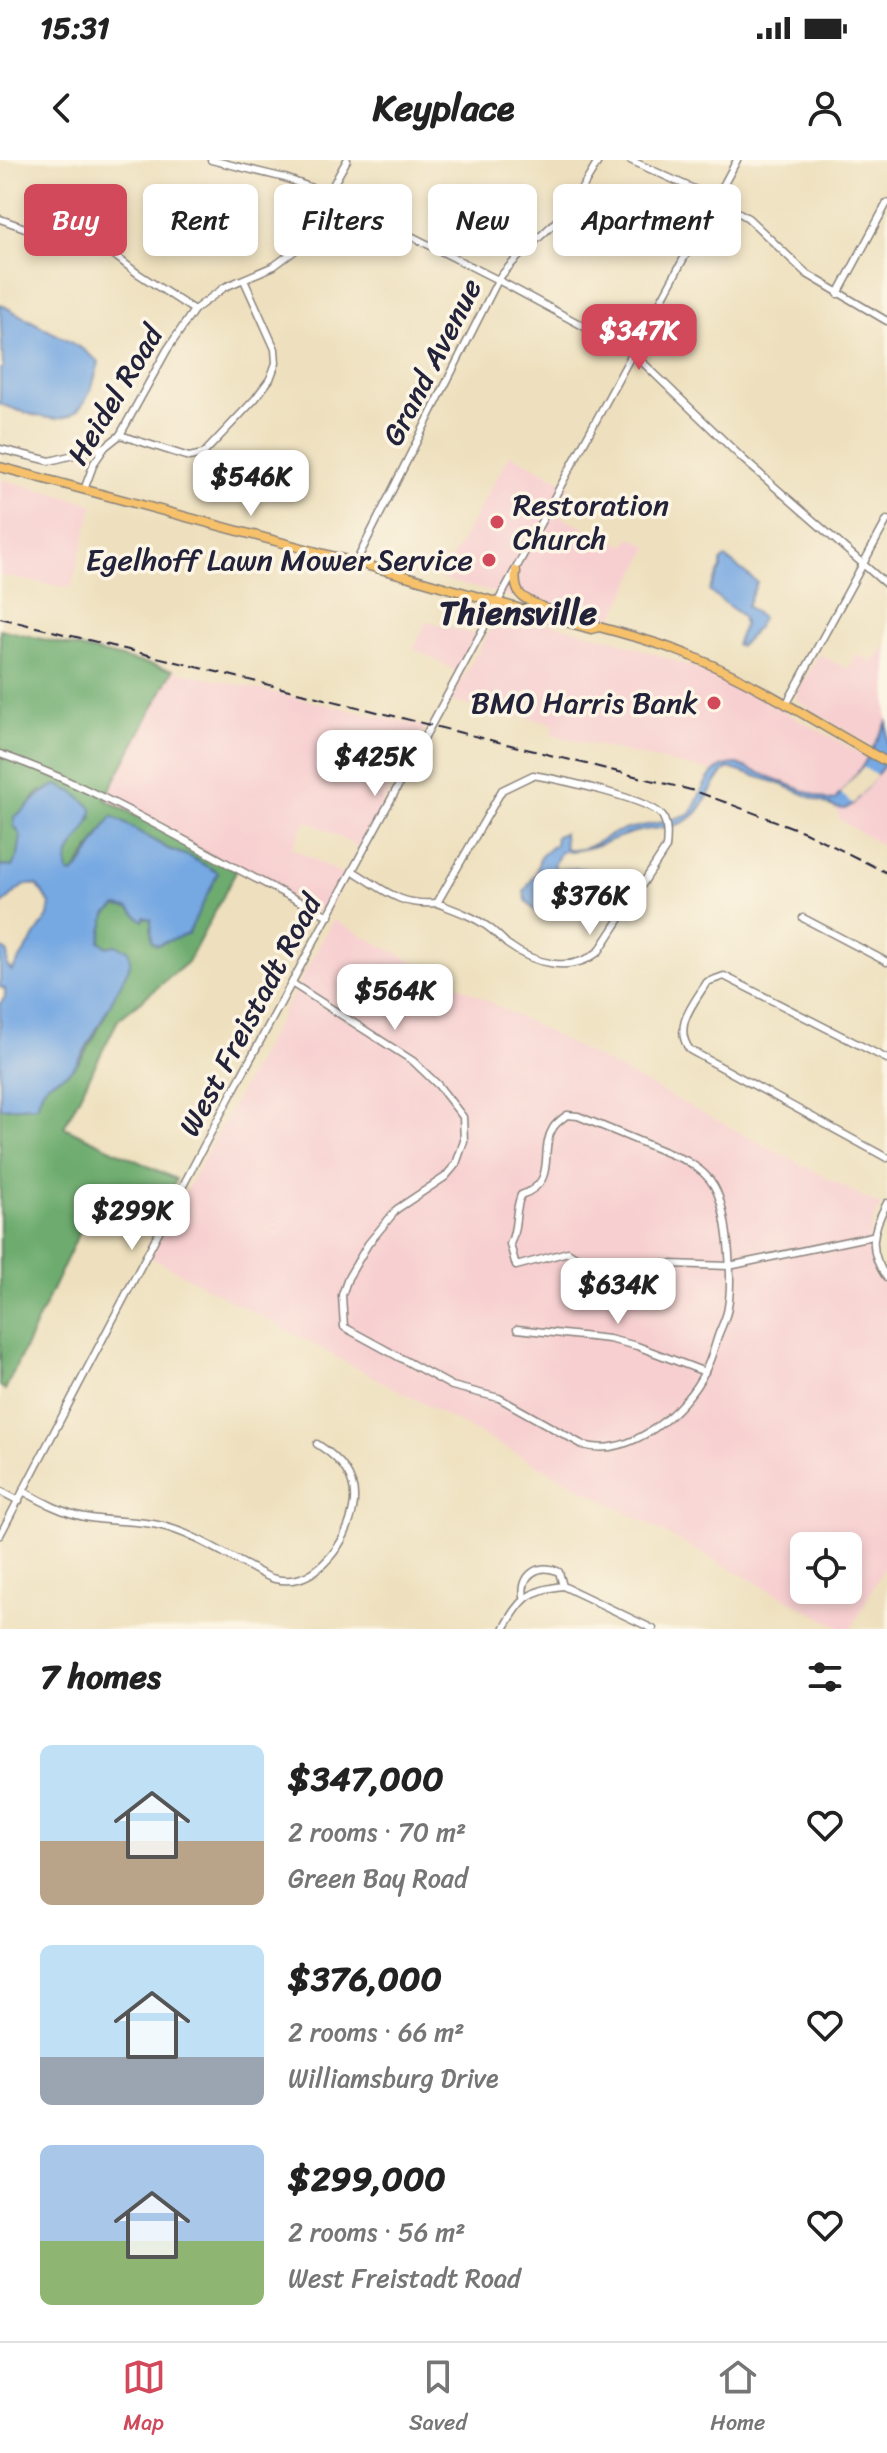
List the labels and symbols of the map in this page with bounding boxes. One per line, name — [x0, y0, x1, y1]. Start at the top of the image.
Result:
street label: Grand Avenue — [367, 268, 497, 456]
pin: $347K — [583, 304, 695, 372]
street label: Heidel Road — [52, 312, 179, 476]
pin: $546K — [195, 450, 307, 518]
place label: Restoration Church — [513, 478, 669, 566]
marker: Restoration Church — [488, 513, 506, 531]
place label: Egelhoff Lawn Mower Service — [86, 533, 473, 587]
marker: Egelhoff Lawn Mower Service — [480, 551, 498, 569]
district label: Thiensville — [439, 583, 597, 643]
place label: BMO Harris Bank — [471, 676, 698, 730]
marker: BMO Harris Bank — [705, 694, 723, 712]
pin: $425K — [319, 730, 431, 798]
pin: $376K — [534, 869, 646, 937]
street label: West Freistadt Road — [163, 882, 338, 1146]
pin: $564K — [339, 964, 451, 1032]
pin: $299K — [76, 1184, 188, 1252]
pin: $634K — [562, 1258, 674, 1326]

